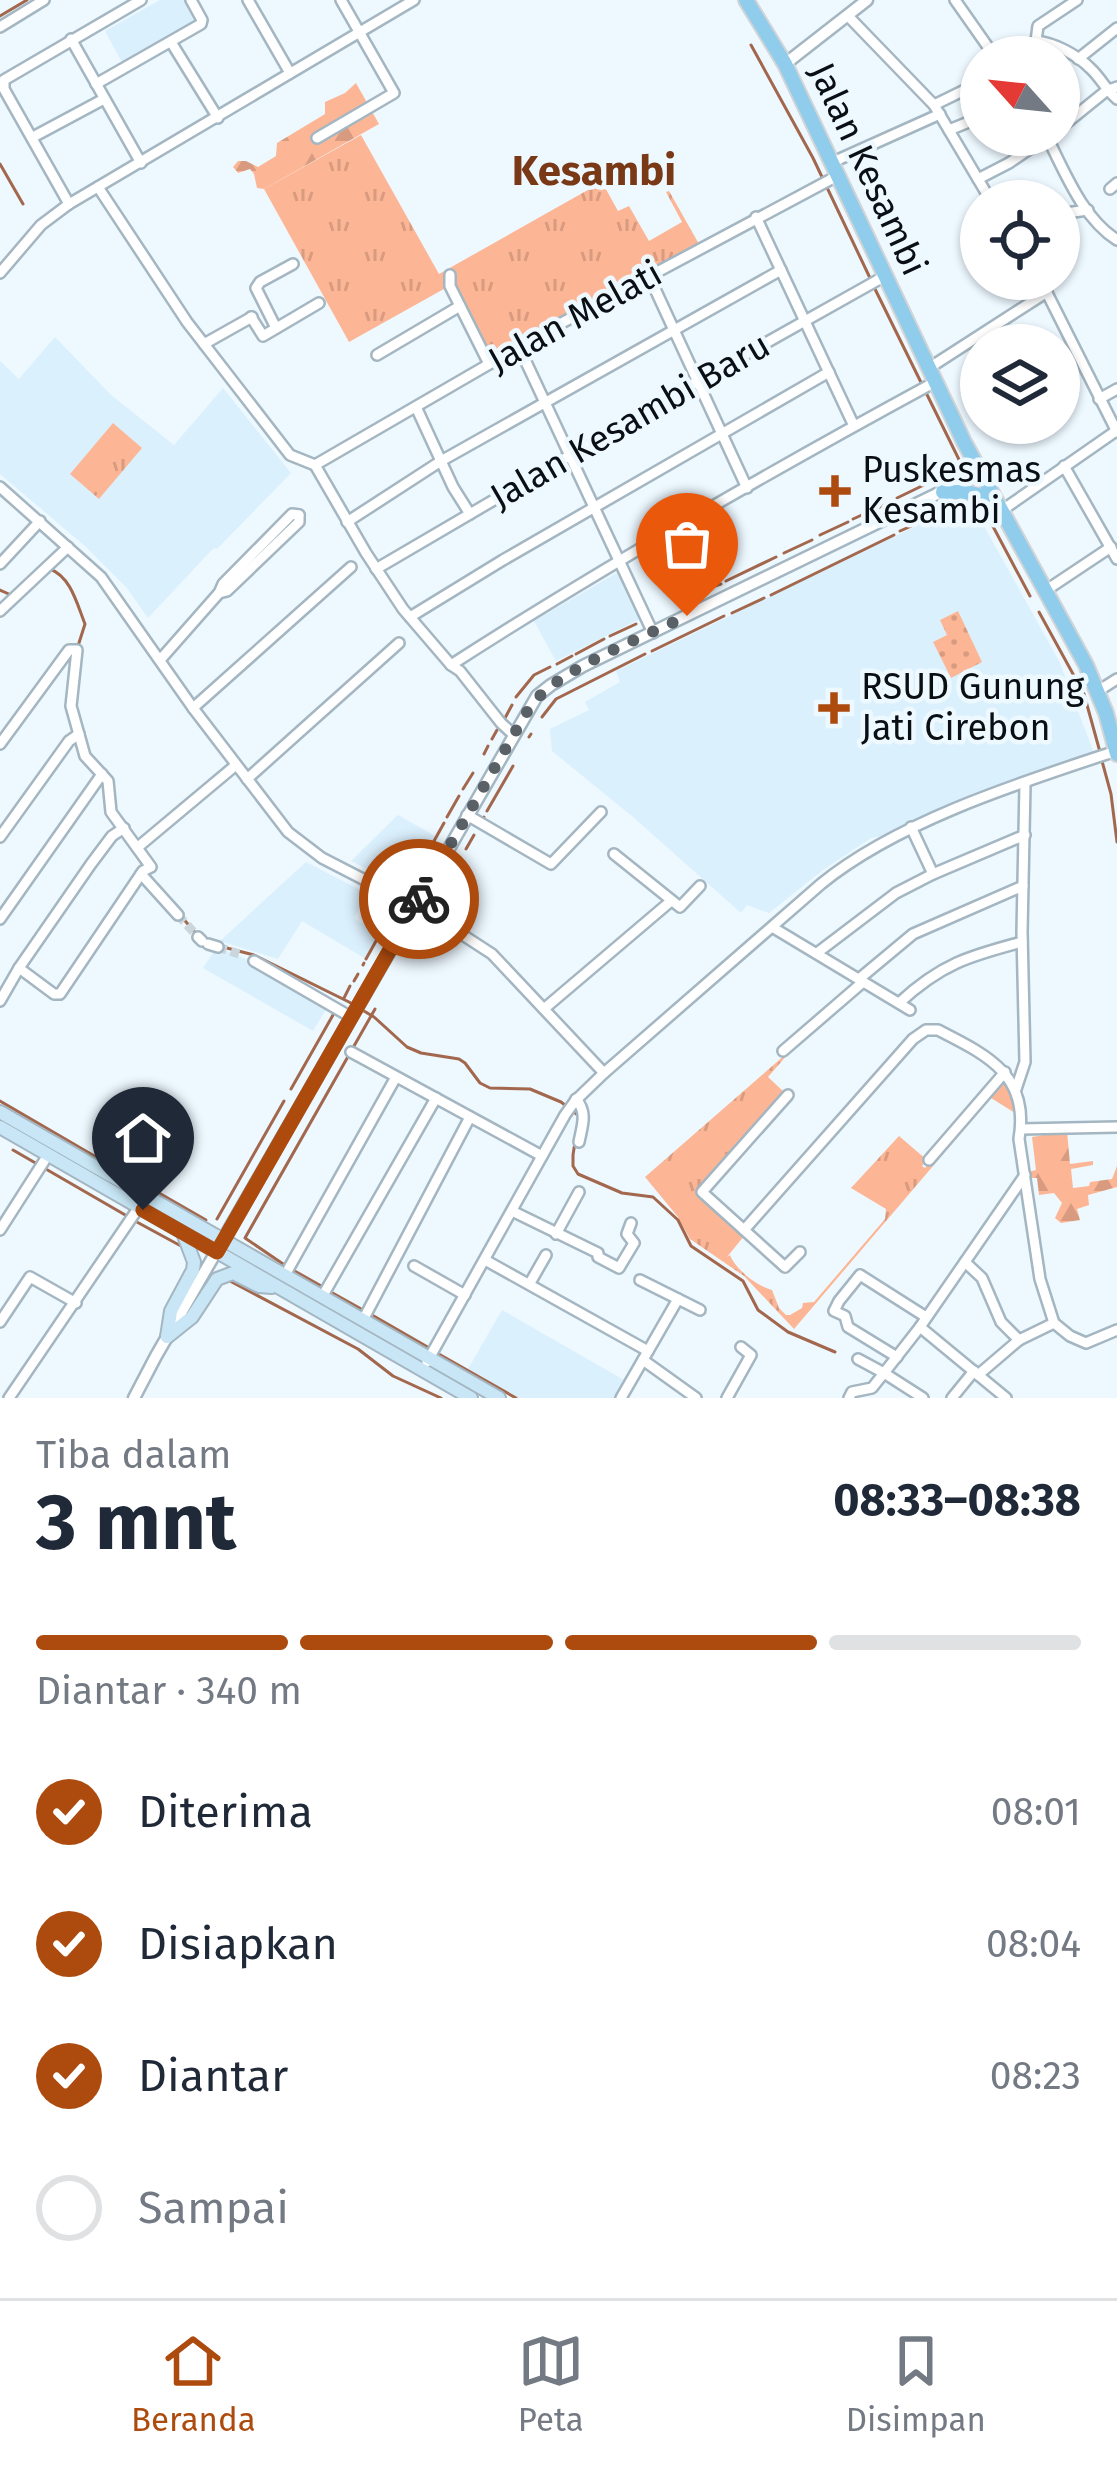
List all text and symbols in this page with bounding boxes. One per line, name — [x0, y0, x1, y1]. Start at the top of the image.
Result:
north arrow — [960, 36, 1080, 156]
map controls — [960, 36, 1080, 444]
street label: Jalan Kesambi — [800, 56, 936, 282]
district label: Kesambi — [512, 146, 676, 196]
button: locate — [960, 180, 1080, 300]
street label: Jalan Melati — [481, 251, 669, 383]
street label: Jalan Kesambi Baru — [482, 323, 778, 519]
button: layers — [960, 324, 1080, 444]
place label: Puskesmas Kesambi — [862, 448, 1041, 533]
marker: Puskesmas Kesambi — [819, 475, 851, 507]
pin — [636, 493, 738, 616]
icon: bag — [654, 511, 720, 577]
place label: RSUD Gunung Jati Cirebon — [861, 665, 1085, 750]
marker: RSUD Gunung Jati Cirebon — [818, 692, 850, 724]
courier — [359, 839, 479, 959]
icon: bike — [386, 866, 452, 932]
pin — [92, 1087, 194, 1210]
icon: home — [110, 1105, 176, 1171]
text: Tiba dalam — [36, 1432, 232, 1478]
text: 08:33–08:38 — [833, 1473, 1081, 1527]
text: 3 mnt — [36, 1476, 236, 1570]
text: Diantar · 340 m — [36, 1668, 302, 1714]
icon: check — [36, 1779, 102, 1845]
text: Diterima — [138, 1785, 313, 1839]
text: 08:01 — [991, 1789, 1081, 1835]
icon: check — [36, 1911, 102, 1977]
text: Disiapkan — [138, 1917, 338, 1971]
text: 08:04 — [986, 1921, 1081, 1967]
icon: check — [36, 2043, 102, 2109]
text: Diantar — [138, 2049, 288, 2103]
text: 08:23 — [990, 2053, 1081, 2099]
text: Sampai — [138, 2181, 289, 2235]
tab: Beranda — [131, 2328, 256, 2440]
tab: Peta — [518, 2328, 584, 2440]
tab: Disimpan — [846, 2328, 986, 2440]

